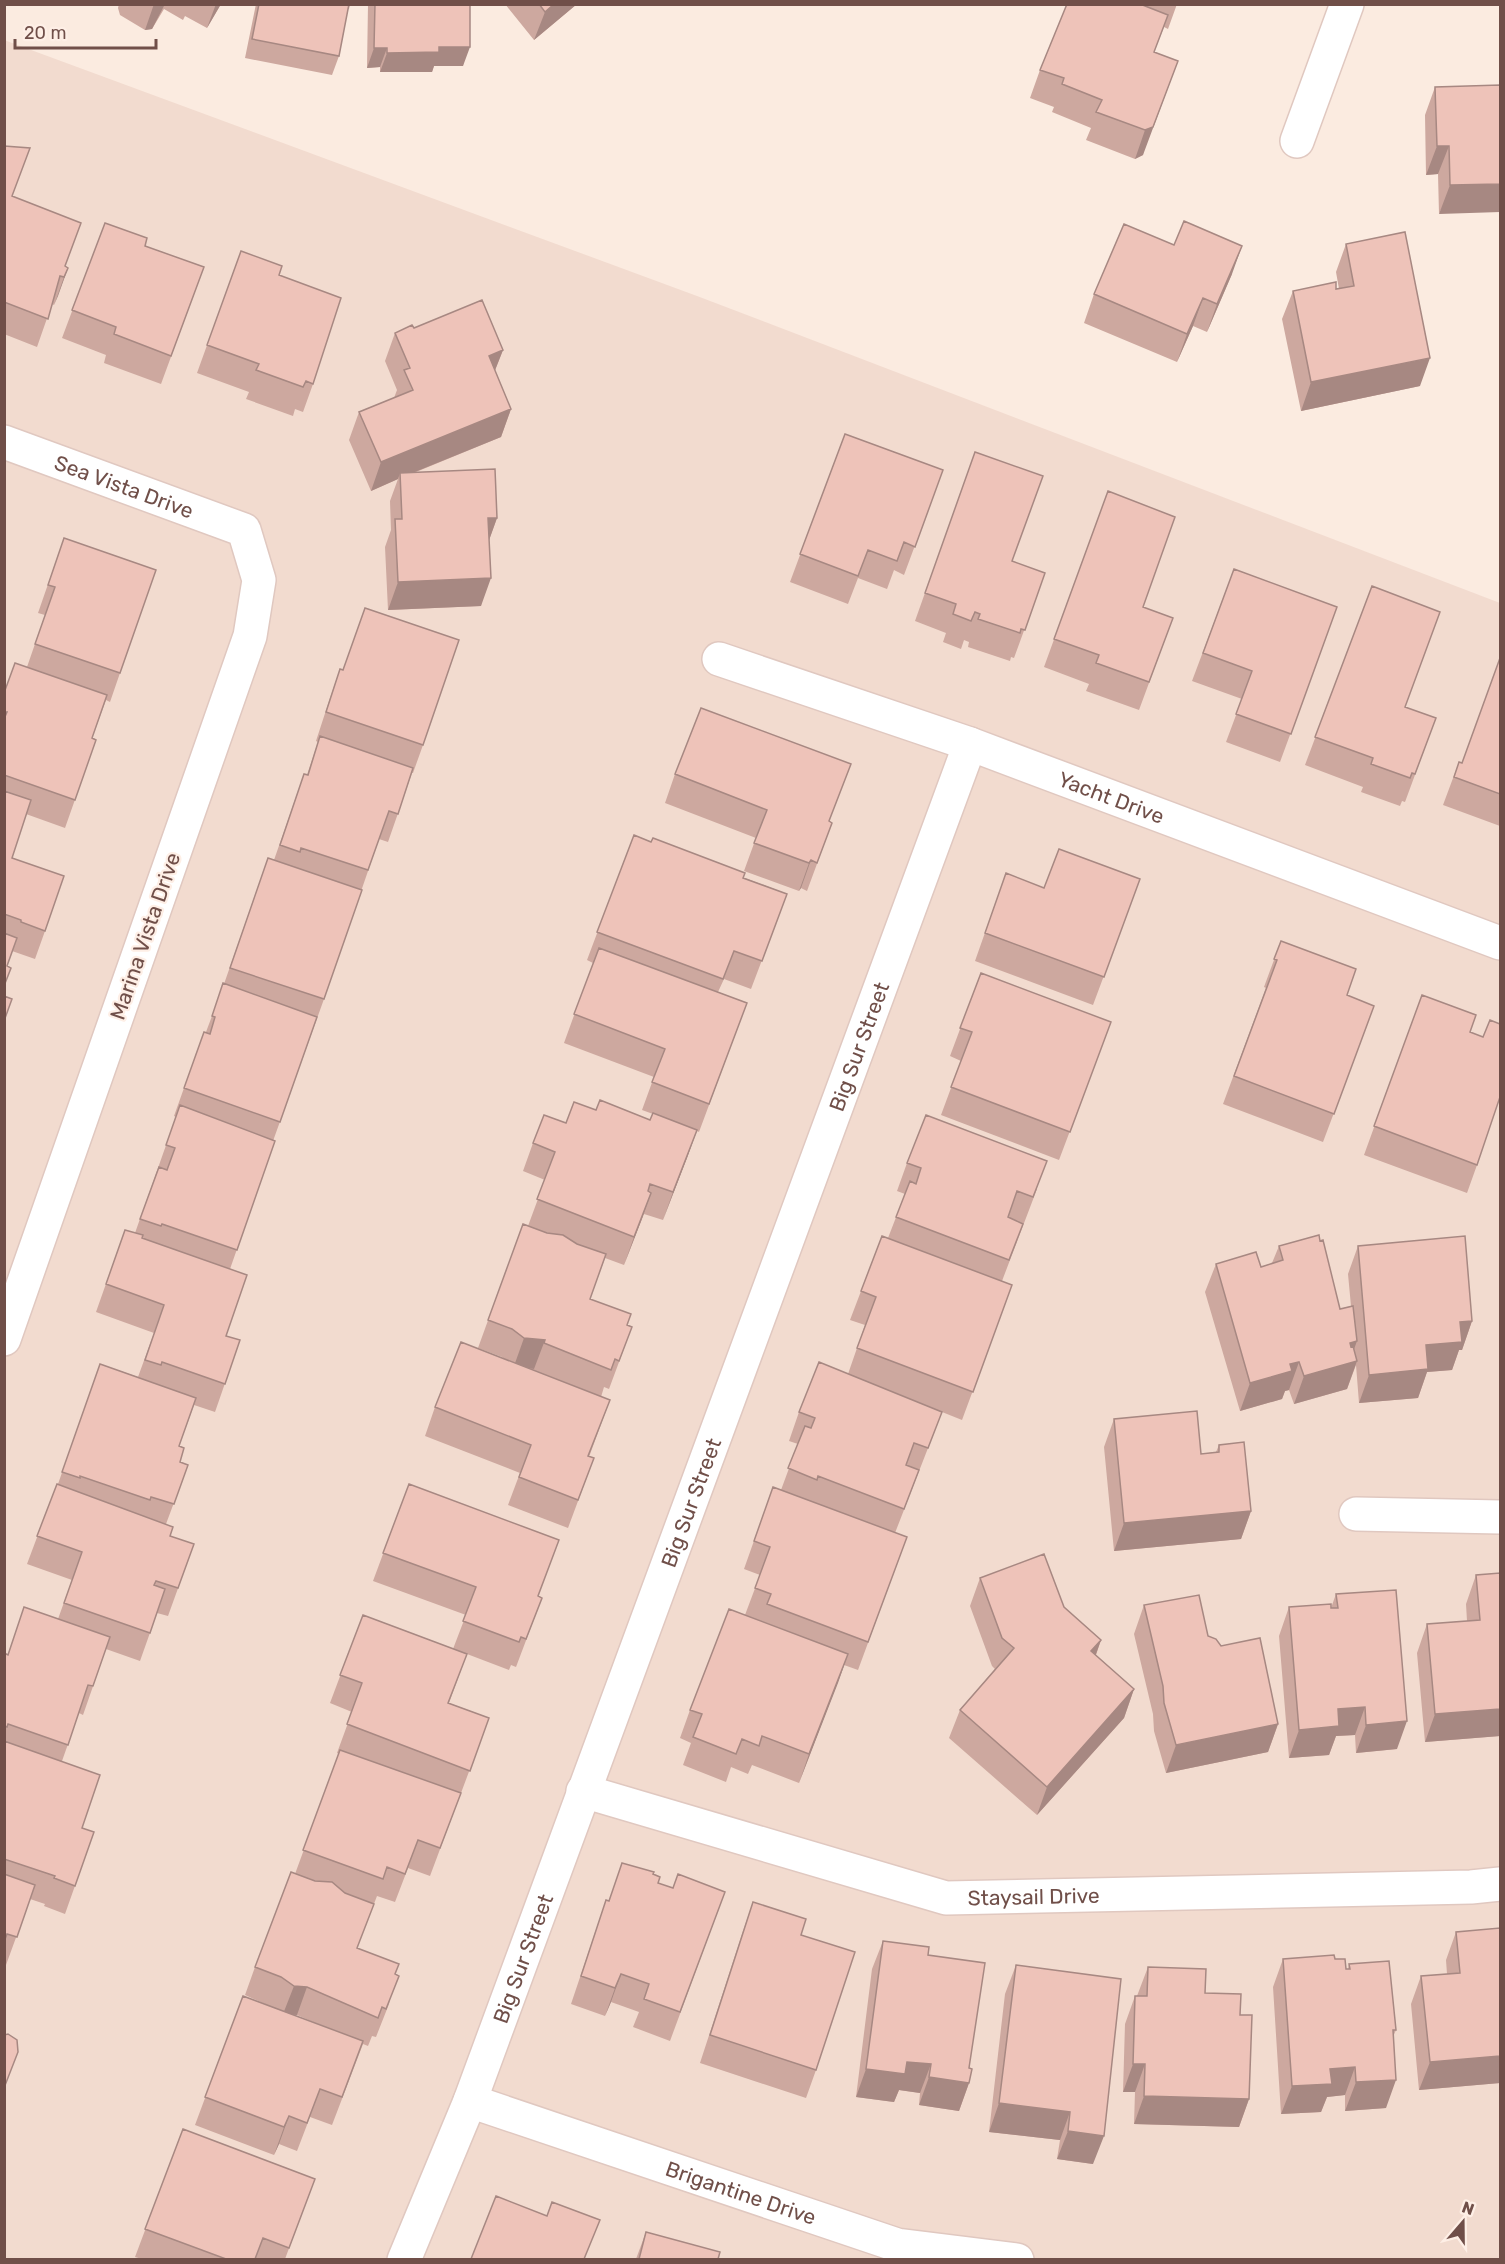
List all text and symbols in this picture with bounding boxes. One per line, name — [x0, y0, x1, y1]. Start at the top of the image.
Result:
scale bar — [15, 12, 156, 50]
text: 20 m — [24, 22, 66, 44]
street label: Sea Vista Drive — [51, 449, 197, 523]
street label: Yacht Drive — [1055, 766, 1168, 828]
street label: Marina Vista Drive — [105, 849, 185, 1023]
street label: Big Sur Street — [823, 978, 894, 1115]
street label: Big Sur Street — [655, 1434, 726, 1571]
street label: Staysail Drive — [967, 1882, 1100, 1910]
street label: Big Sur Street — [487, 1890, 558, 2027]
street label: Brigantine Drive — [662, 2155, 820, 2229]
north arrow — [1433, 2192, 1493, 2252]
text: N — [1459, 2197, 1477, 2219]

